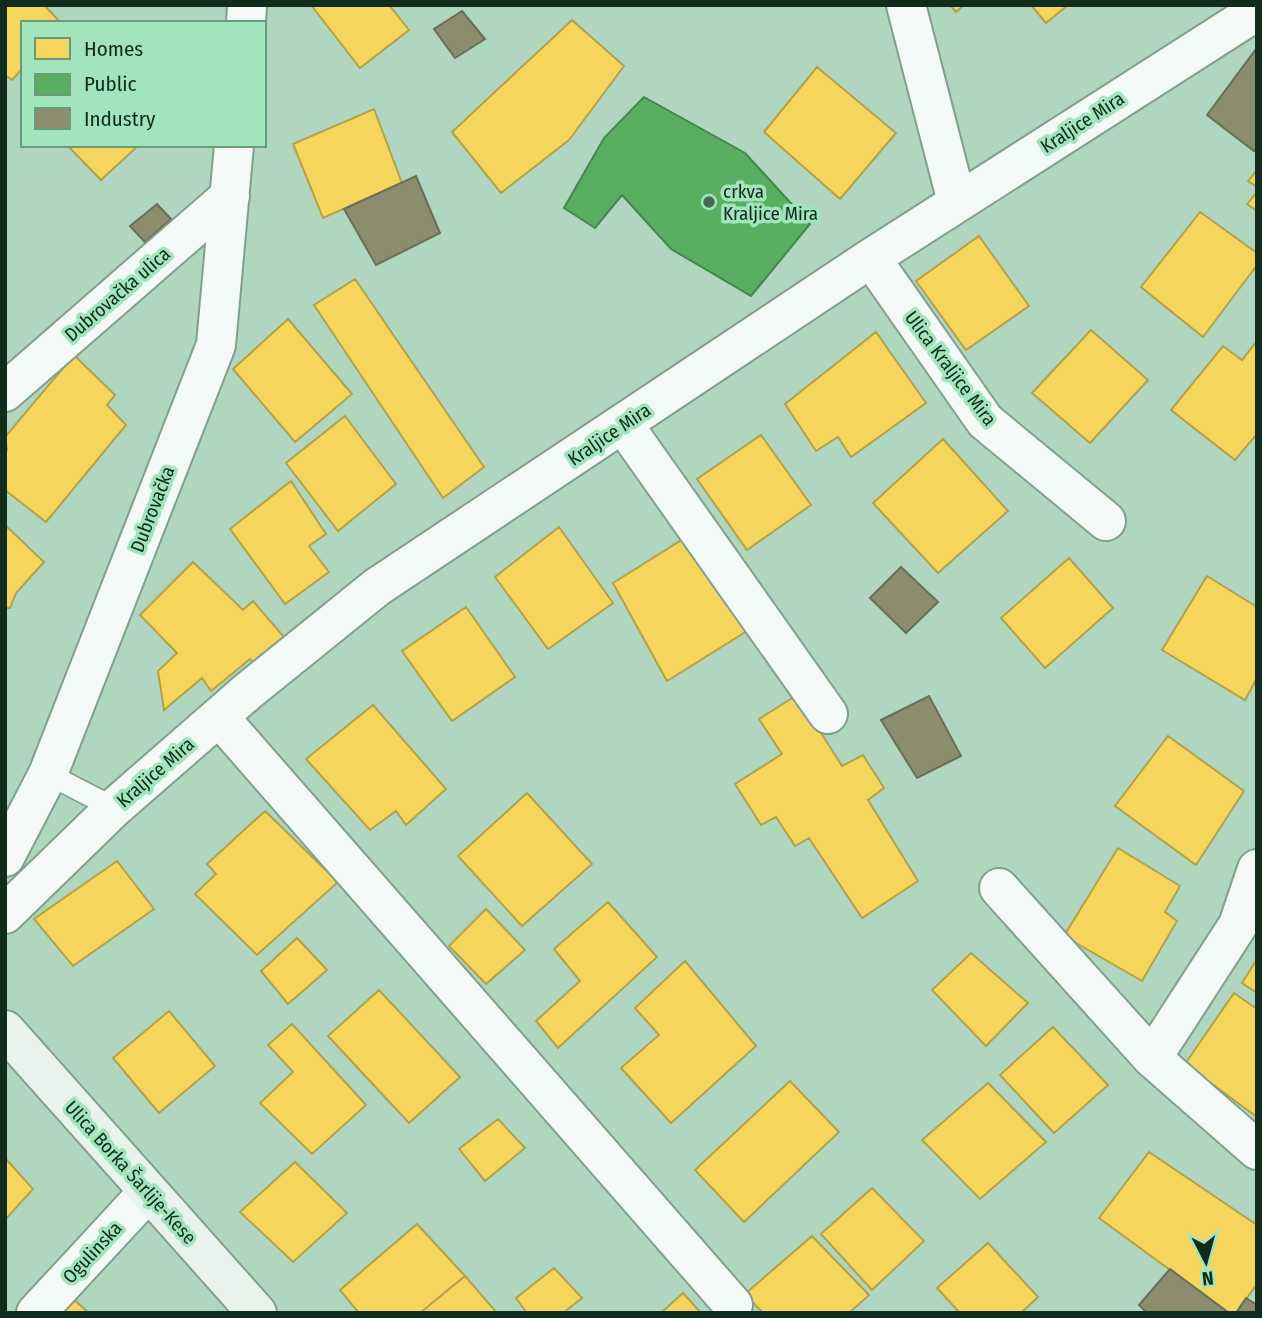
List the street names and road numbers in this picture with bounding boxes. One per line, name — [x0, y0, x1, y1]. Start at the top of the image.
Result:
street label: Kraljice Mira — [1036, 87, 1128, 158]
street label: Dubrovačka ulica — [60, 242, 175, 346]
street label: Ulica Kraljice Mira — [900, 306, 1001, 430]
street label: Kraljice Mira — [563, 398, 655, 471]
street label: Dubrovačka — [125, 463, 179, 556]
street label: Kraljice Mira — [112, 733, 199, 812]
street label: Ulica Borka Šarlije-Kese — [60, 1096, 201, 1249]
street label: Ogulinska — [58, 1217, 127, 1288]

